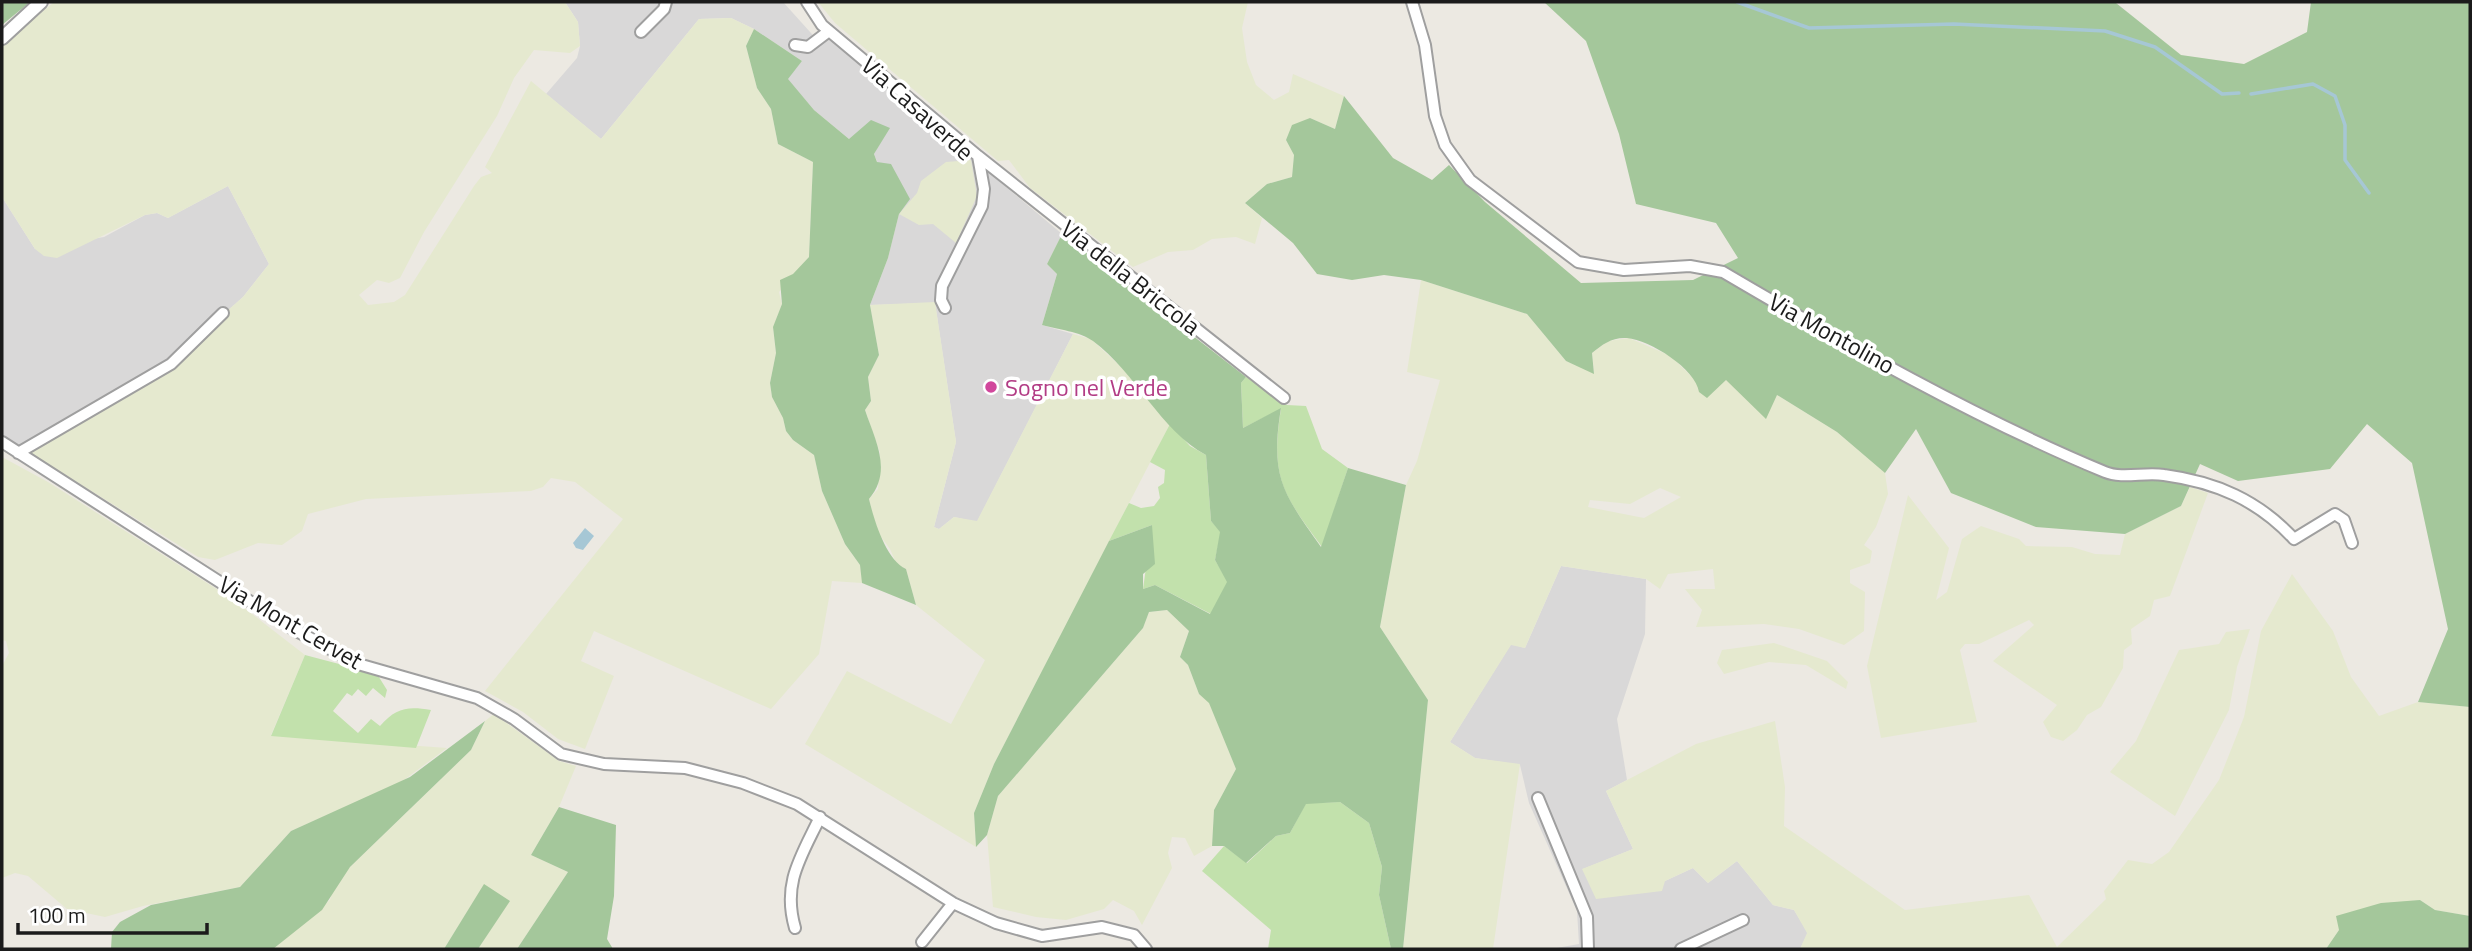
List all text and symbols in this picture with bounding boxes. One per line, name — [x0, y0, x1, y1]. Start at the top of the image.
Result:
street label: Via Casaverde — [854, 47, 982, 169]
street label: Via della Briccola — [1053, 211, 1209, 343]
street label: Via Montolino — [1762, 283, 1902, 383]
place label: Sogno nel Verde — [1005, 369, 1168, 405]
marker: Sogno nel Verde — [983, 379, 999, 395]
street label: Via Mont Cervet — [212, 566, 370, 678]
scale bar — [18, 892, 206, 936]
text: 100 m — [28, 899, 85, 931]

